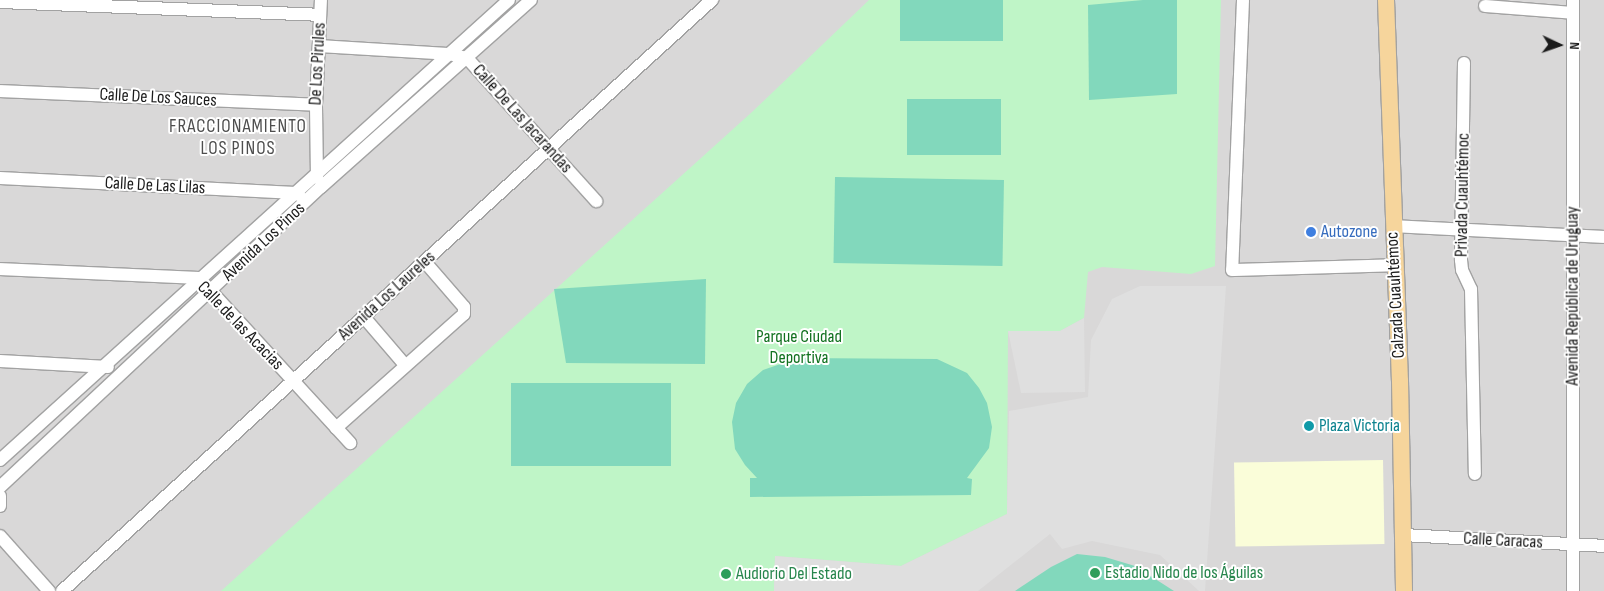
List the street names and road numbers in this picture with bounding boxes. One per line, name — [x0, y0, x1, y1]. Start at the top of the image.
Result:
street label: De Los Pirules — [305, 22, 331, 106]
street label: Calle De Las Jacarandas — [467, 60, 577, 178]
street label: Calle De Los Sauces — [99, 84, 217, 112]
street label: Privada Cuauhtémoc — [1451, 133, 1475, 257]
street label: Calle De Las Lilas — [104, 173, 206, 199]
street label: Avenida Los Pinos — [218, 198, 310, 286]
street label: Avenida República de Uruguay — [1562, 206, 1584, 386]
street label: Calzada Cuauhtémoc — [1382, 231, 1410, 359]
street label: Avenida Los Laureles — [334, 247, 440, 345]
street label: Calle de las Acacias — [192, 277, 288, 375]
street label: Calle Caracas — [1463, 528, 1543, 554]

